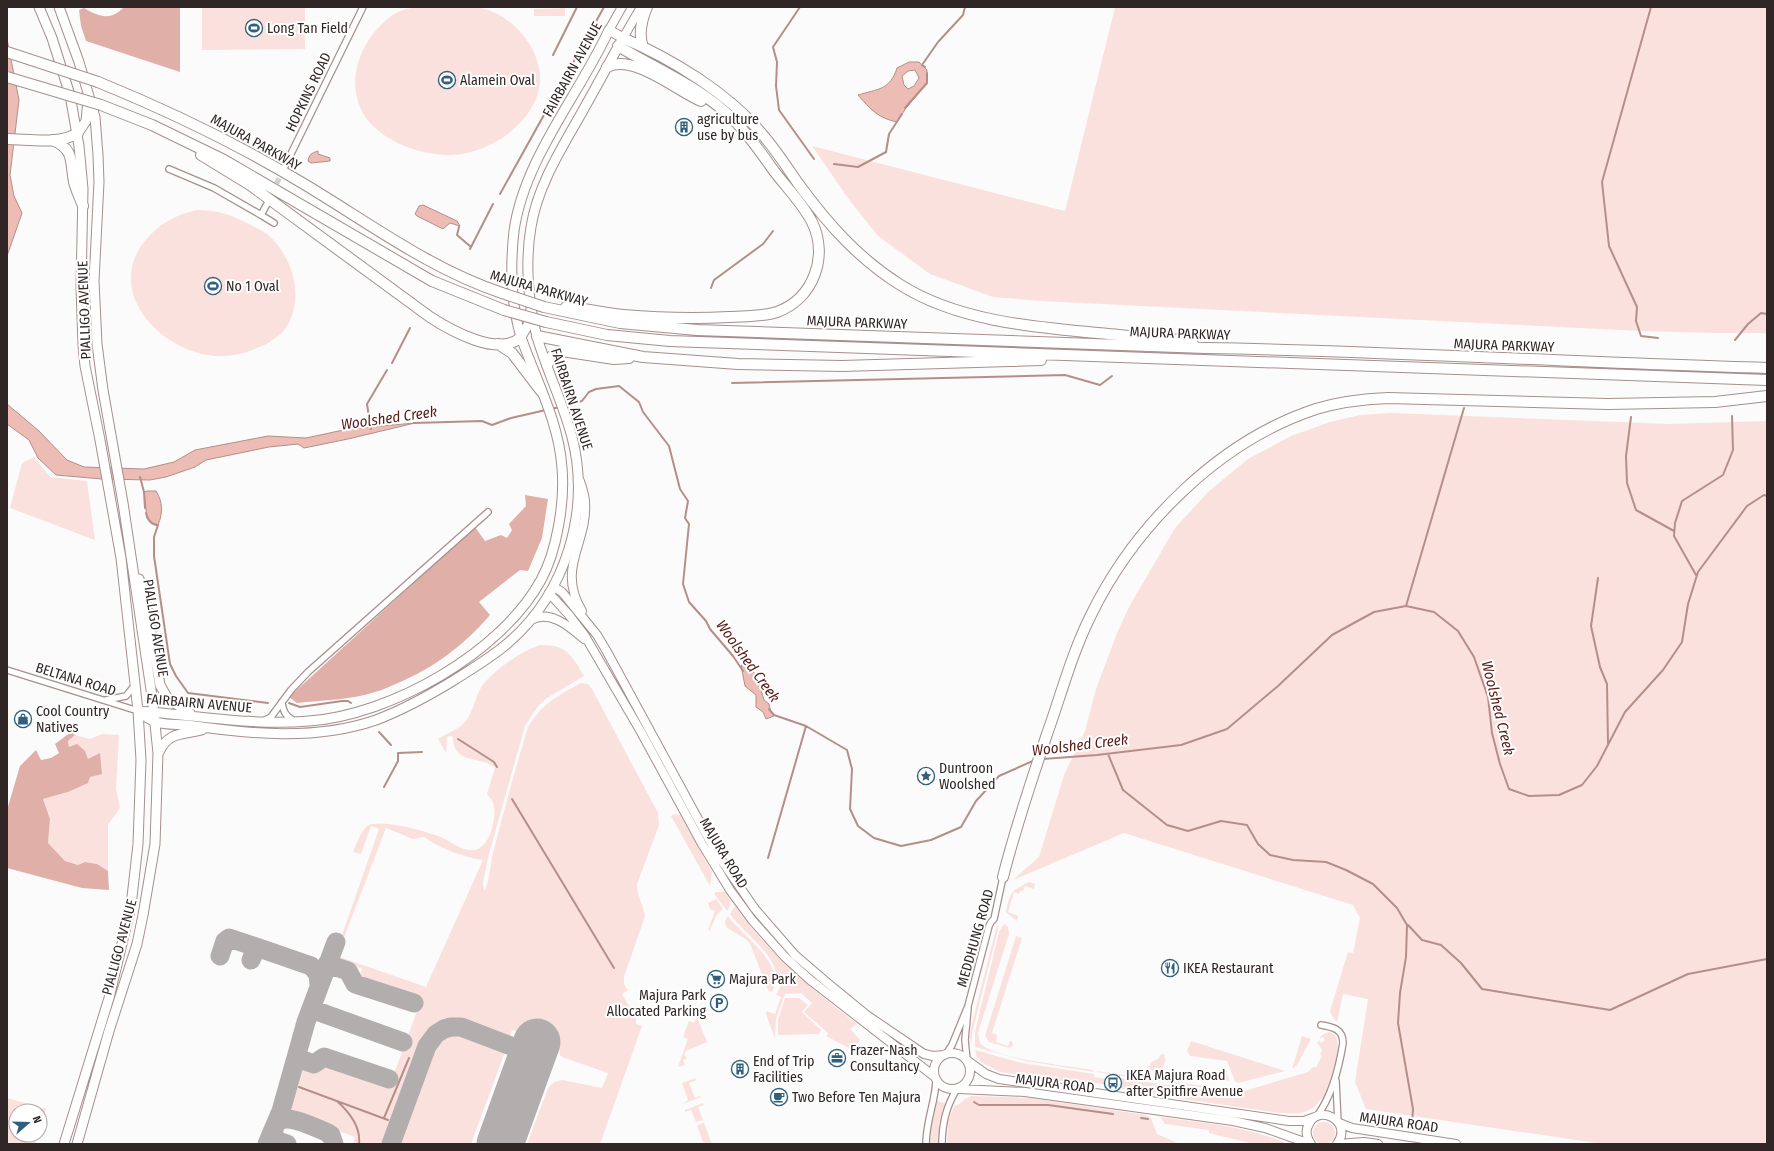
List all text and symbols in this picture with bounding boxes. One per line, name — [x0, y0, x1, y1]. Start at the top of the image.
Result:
sports icon: Long Tan Field — [244, 18, 264, 38]
street label: FAIRBAIRN AVENUE — [539, 18, 606, 120]
place label: Long Tan Field — [267, 20, 348, 37]
street label: HOPKINS ROAD — [282, 50, 335, 135]
sports icon: Alamein Oval — [437, 70, 457, 90]
place label: Alamein Oval — [460, 72, 535, 89]
street label: MAJURA PARKWAY — [208, 111, 304, 174]
place label: agriculture use by bus — [697, 111, 759, 144]
building icon: agriculture use by bus — [674, 117, 694, 137]
street label: PIALLIGO AVENUE — [74, 260, 95, 360]
street label: MAJURA PARKWAY — [488, 266, 590, 311]
sports icon: No 1 Oval — [203, 276, 223, 296]
place label: No 1 Oval — [226, 278, 279, 295]
street label: MAJURA PARKWAY — [806, 312, 908, 333]
street label: MAJURA PARKWAY — [1129, 323, 1231, 344]
street label: MAJURA PARKWAY — [1453, 335, 1555, 356]
street label: FAIRBAIRN AVENUE — [547, 346, 596, 453]
water label: Woolshed Creek — [340, 402, 439, 434]
street label: PIALLIGO AVENUE — [139, 578, 172, 679]
water label: Woolshed Creek — [712, 616, 784, 706]
street label: BELTANA ROAD — [34, 659, 118, 700]
water label: Woolshed Creek — [1478, 659, 1519, 758]
street label: FAIRBAIRN AVENUE — [145, 690, 253, 717]
place label: Cool Country Natives — [36, 703, 110, 736]
shop icon: Cool Country Natives — [13, 709, 33, 729]
water label: Woolshed Creek — [1031, 730, 1130, 760]
place label: Duntroon Woolshed — [939, 760, 996, 793]
place icon: Duntroon Woolshed — [916, 766, 936, 786]
street label: MAJURA ROAD — [696, 815, 751, 892]
street label: MEDDHUNG ROAD — [953, 887, 998, 989]
street label: PIALLIGO AVENUE — [99, 897, 141, 997]
restaurant icon: IKEA Restaurant — [1160, 958, 1180, 978]
place label: IKEA Restaurant — [1183, 960, 1274, 977]
supermarket icon: Majura Park — [706, 969, 726, 989]
place label: Majura Park — [729, 971, 796, 988]
place label: Majura Park Allocated Parking — [607, 987, 706, 1020]
parking icon: Majura Park Allocated Parking — [709, 993, 729, 1013]
place label: Frazer-Nash Consultancy — [850, 1042, 920, 1075]
office icon: Frazer-Nash Consultancy — [827, 1048, 847, 1068]
place label: End of Trip Facilities — [753, 1053, 814, 1086]
building icon: End of Trip Facilities — [730, 1059, 750, 1079]
place label: IKEA Majura Road after Spitfire Avenue — [1126, 1067, 1243, 1100]
street label: MAJURA ROAD — [1015, 1070, 1095, 1097]
bus stop icon: IKEA Majura Road after Spitfire Avenue — [1103, 1073, 1123, 1093]
cafe icon: Two Before Ten Majura — [769, 1087, 789, 1107]
place label: Two Before Ten Majura — [792, 1089, 921, 1106]
north arrow — [8, 1103, 48, 1143]
street label: MAJURA ROAD — [1358, 1109, 1439, 1136]
text: N — [30, 1114, 44, 1125]

